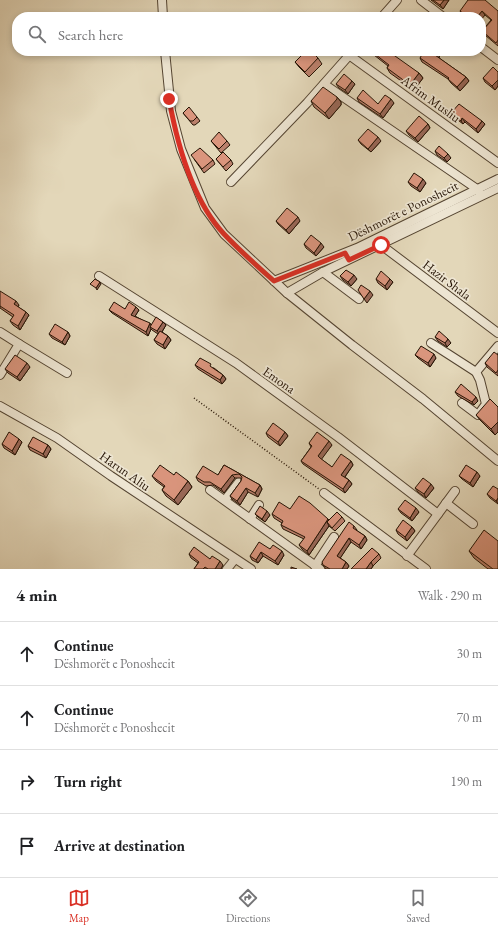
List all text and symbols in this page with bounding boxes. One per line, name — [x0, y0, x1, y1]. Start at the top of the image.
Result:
search box — [12, 12, 486, 56]
icon: search — [26, 23, 48, 45]
text: Search here — [58, 25, 123, 44]
street label: Afrim Musliu — [397, 71, 464, 126]
route end — [160, 90, 178, 108]
street label: Dëshmorët e Ponoshecit — [345, 177, 461, 245]
route start — [372, 236, 390, 254]
street label: Hazir Shala — [419, 256, 475, 304]
street label: Emona — [259, 363, 299, 398]
street label: Harun Aliu — [96, 447, 154, 495]
text: 4 min — [16, 584, 57, 606]
text: Walk · 290 m — [418, 587, 482, 604]
text: Continue — [54, 636, 114, 655]
icon: ahead — [16, 643, 38, 665]
text: 30 m — [457, 645, 482, 662]
text: Dëshmorët e Ponoshecit — [54, 655, 175, 672]
text: Continue — [54, 700, 114, 719]
icon: ahead — [16, 707, 38, 729]
text: 70 m — [457, 709, 482, 726]
text: Dëshmorët e Ponoshecit — [54, 719, 175, 736]
icon: right — [16, 771, 38, 793]
text: Turn right — [54, 772, 122, 791]
text: 190 m — [451, 773, 482, 790]
icon: arrive — [16, 835, 38, 857]
text: Arrive at destination — [54, 836, 185, 855]
tab: Map — [68, 887, 90, 925]
tab: Directions — [226, 887, 270, 925]
tab: Saved — [406, 887, 430, 925]

